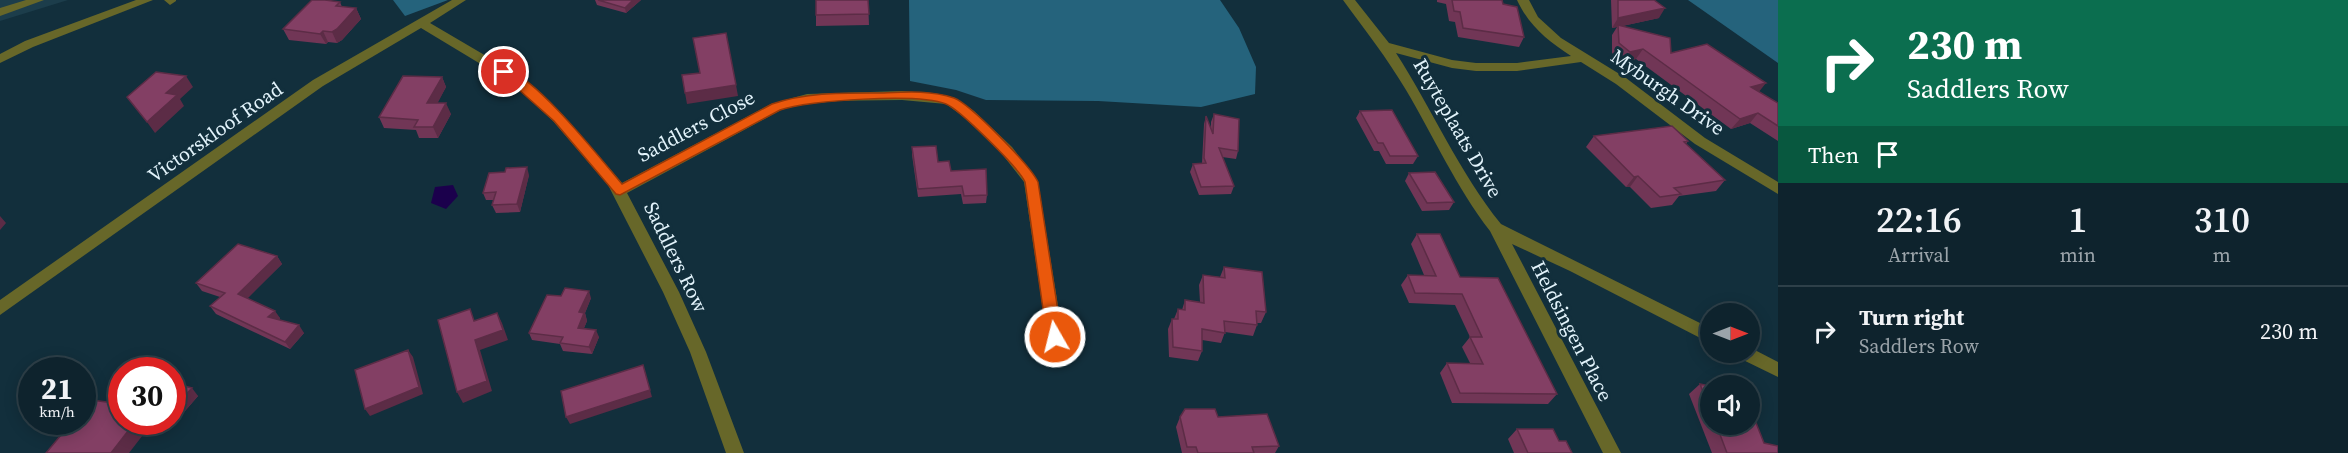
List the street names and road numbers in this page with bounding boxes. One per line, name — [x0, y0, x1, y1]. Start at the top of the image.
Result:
street label: Myburgh Drive — [1605, 42, 1731, 142]
street label: Ruyteplaats Drive — [1407, 53, 1509, 203]
street label: Victorskloof Road — [142, 75, 289, 189]
street label: Saddlers Close — [632, 83, 760, 169]
street label: Saddlers Row — [637, 197, 715, 318]
street label: Heldsingen Place — [1525, 256, 1619, 406]

